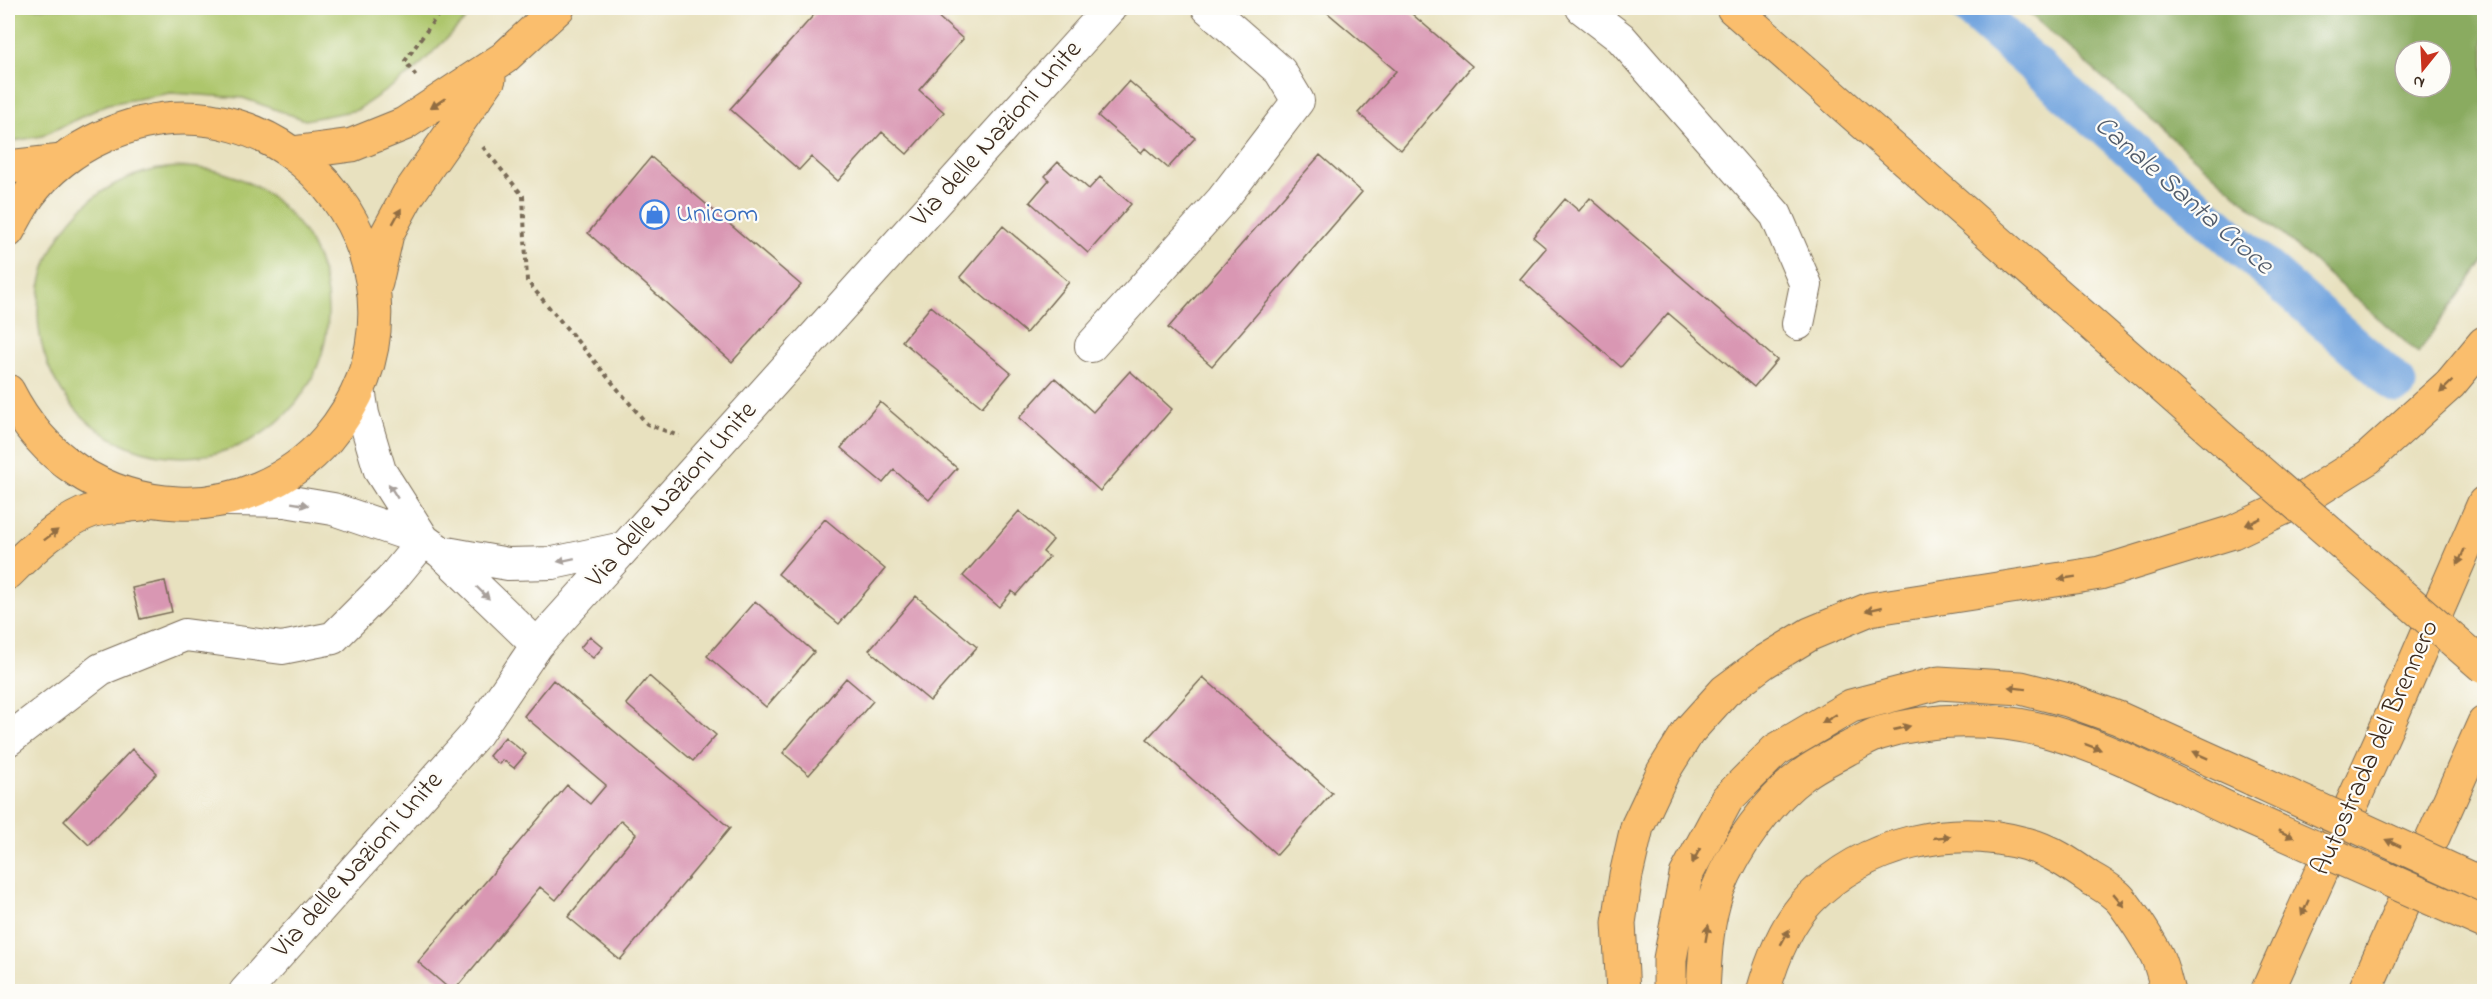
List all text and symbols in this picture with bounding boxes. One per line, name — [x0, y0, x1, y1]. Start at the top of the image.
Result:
street label: Via delle Nazioni Unite — [902, 31, 1092, 237]
north arrow — [2393, 39, 2453, 99]
text: N — [2410, 68, 2428, 94]
one-way arrow — [431, 97, 447, 109]
water label: Canale Santa Croce — [2084, 106, 2283, 286]
place label: Unicom — [676, 195, 758, 234]
shop icon: Unicom — [639, 198, 671, 230]
one-way arrow — [391, 208, 402, 224]
one-way arrow — [2439, 380, 2453, 394]
street label: Via delle Nazioni Unite — [577, 392, 767, 598]
one-way arrow — [388, 483, 399, 499]
one-way arrow — [291, 499, 310, 508]
one-way arrow — [2245, 518, 2262, 527]
one-way arrow — [44, 529, 59, 541]
one-way arrow — [2456, 548, 2465, 566]
one-way arrow — [556, 556, 575, 565]
one-way arrow — [2057, 574, 2076, 583]
one-way arrow — [475, 586, 490, 599]
one-way arrow — [1865, 605, 1884, 614]
street label: Autostrada del Brennero — [2302, 614, 2450, 882]
one-way arrow — [2007, 684, 2026, 693]
one-way arrow — [1821, 713, 1837, 724]
one-way arrow — [1893, 723, 1912, 732]
one-way arrow — [2084, 743, 2102, 752]
one-way arrow — [2191, 750, 2208, 759]
street label: Via delle Nazioni Unite — [263, 762, 453, 968]
one-way arrow — [2278, 830, 2295, 839]
one-way arrow — [1932, 832, 1951, 842]
one-way arrow — [2384, 838, 2402, 848]
one-way arrow — [1691, 848, 1701, 865]
one-way arrow — [2112, 893, 2126, 908]
one-way arrow — [2300, 899, 2309, 916]
one-way arrow — [1703, 924, 1712, 943]
one-way arrow — [1780, 929, 1790, 946]

